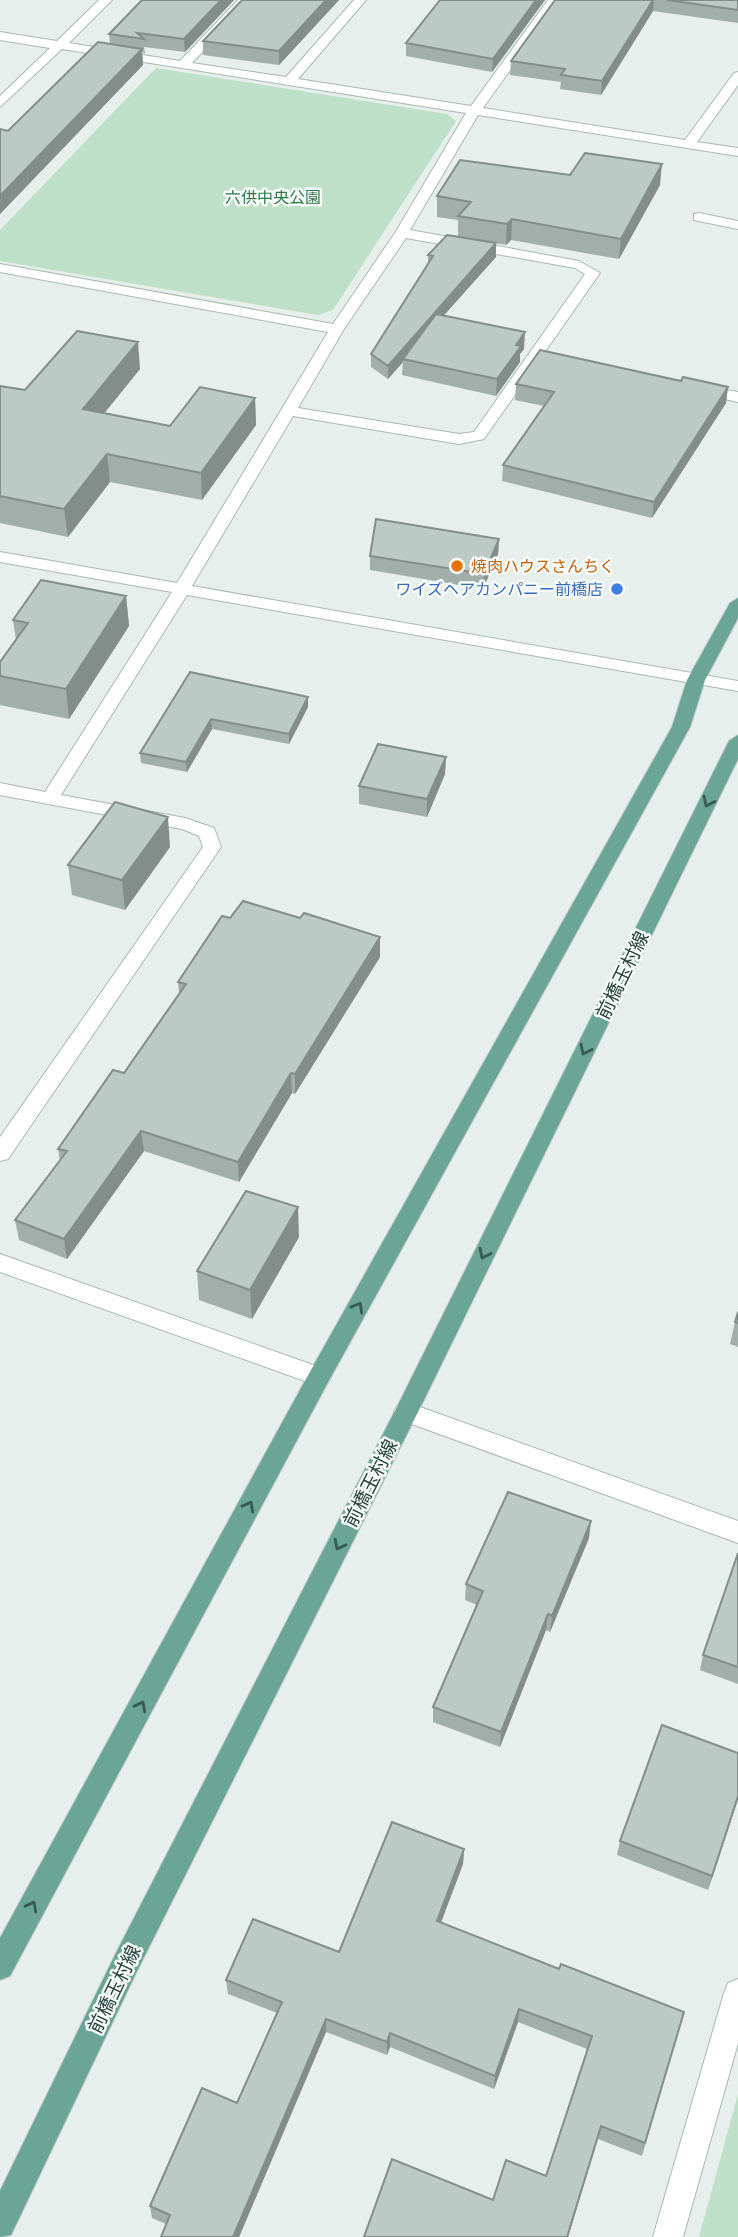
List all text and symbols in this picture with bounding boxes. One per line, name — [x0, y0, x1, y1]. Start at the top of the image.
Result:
park label: 六供中央公園 — [225, 187, 321, 207]
place label: 焼肉ハウスさんちく — [471, 556, 615, 576]
marker: 焼肉ハウスさんちく — [449, 558, 465, 574]
place label: ワイズヘアカンパニー前橋店 — [395, 579, 603, 599]
marker: ワイズヘアカンパニー前橋店 — [609, 581, 625, 597]
one-way arrow — [702, 795, 716, 807]
street label: 前橋玉村線 — [590, 927, 654, 1023]
one-way arrow — [580, 1043, 594, 1055]
one-way arrow — [479, 1247, 493, 1259]
one-way arrow — [350, 1301, 363, 1314]
street label: 前橋玉村線 — [338, 1435, 402, 1531]
one-way arrow — [241, 1501, 254, 1513]
one-way arrow — [333, 1538, 347, 1550]
one-way arrow — [133, 1701, 146, 1714]
one-way arrow — [24, 1901, 38, 1914]
street label: 前橋玉村線 — [82, 1941, 146, 2037]

